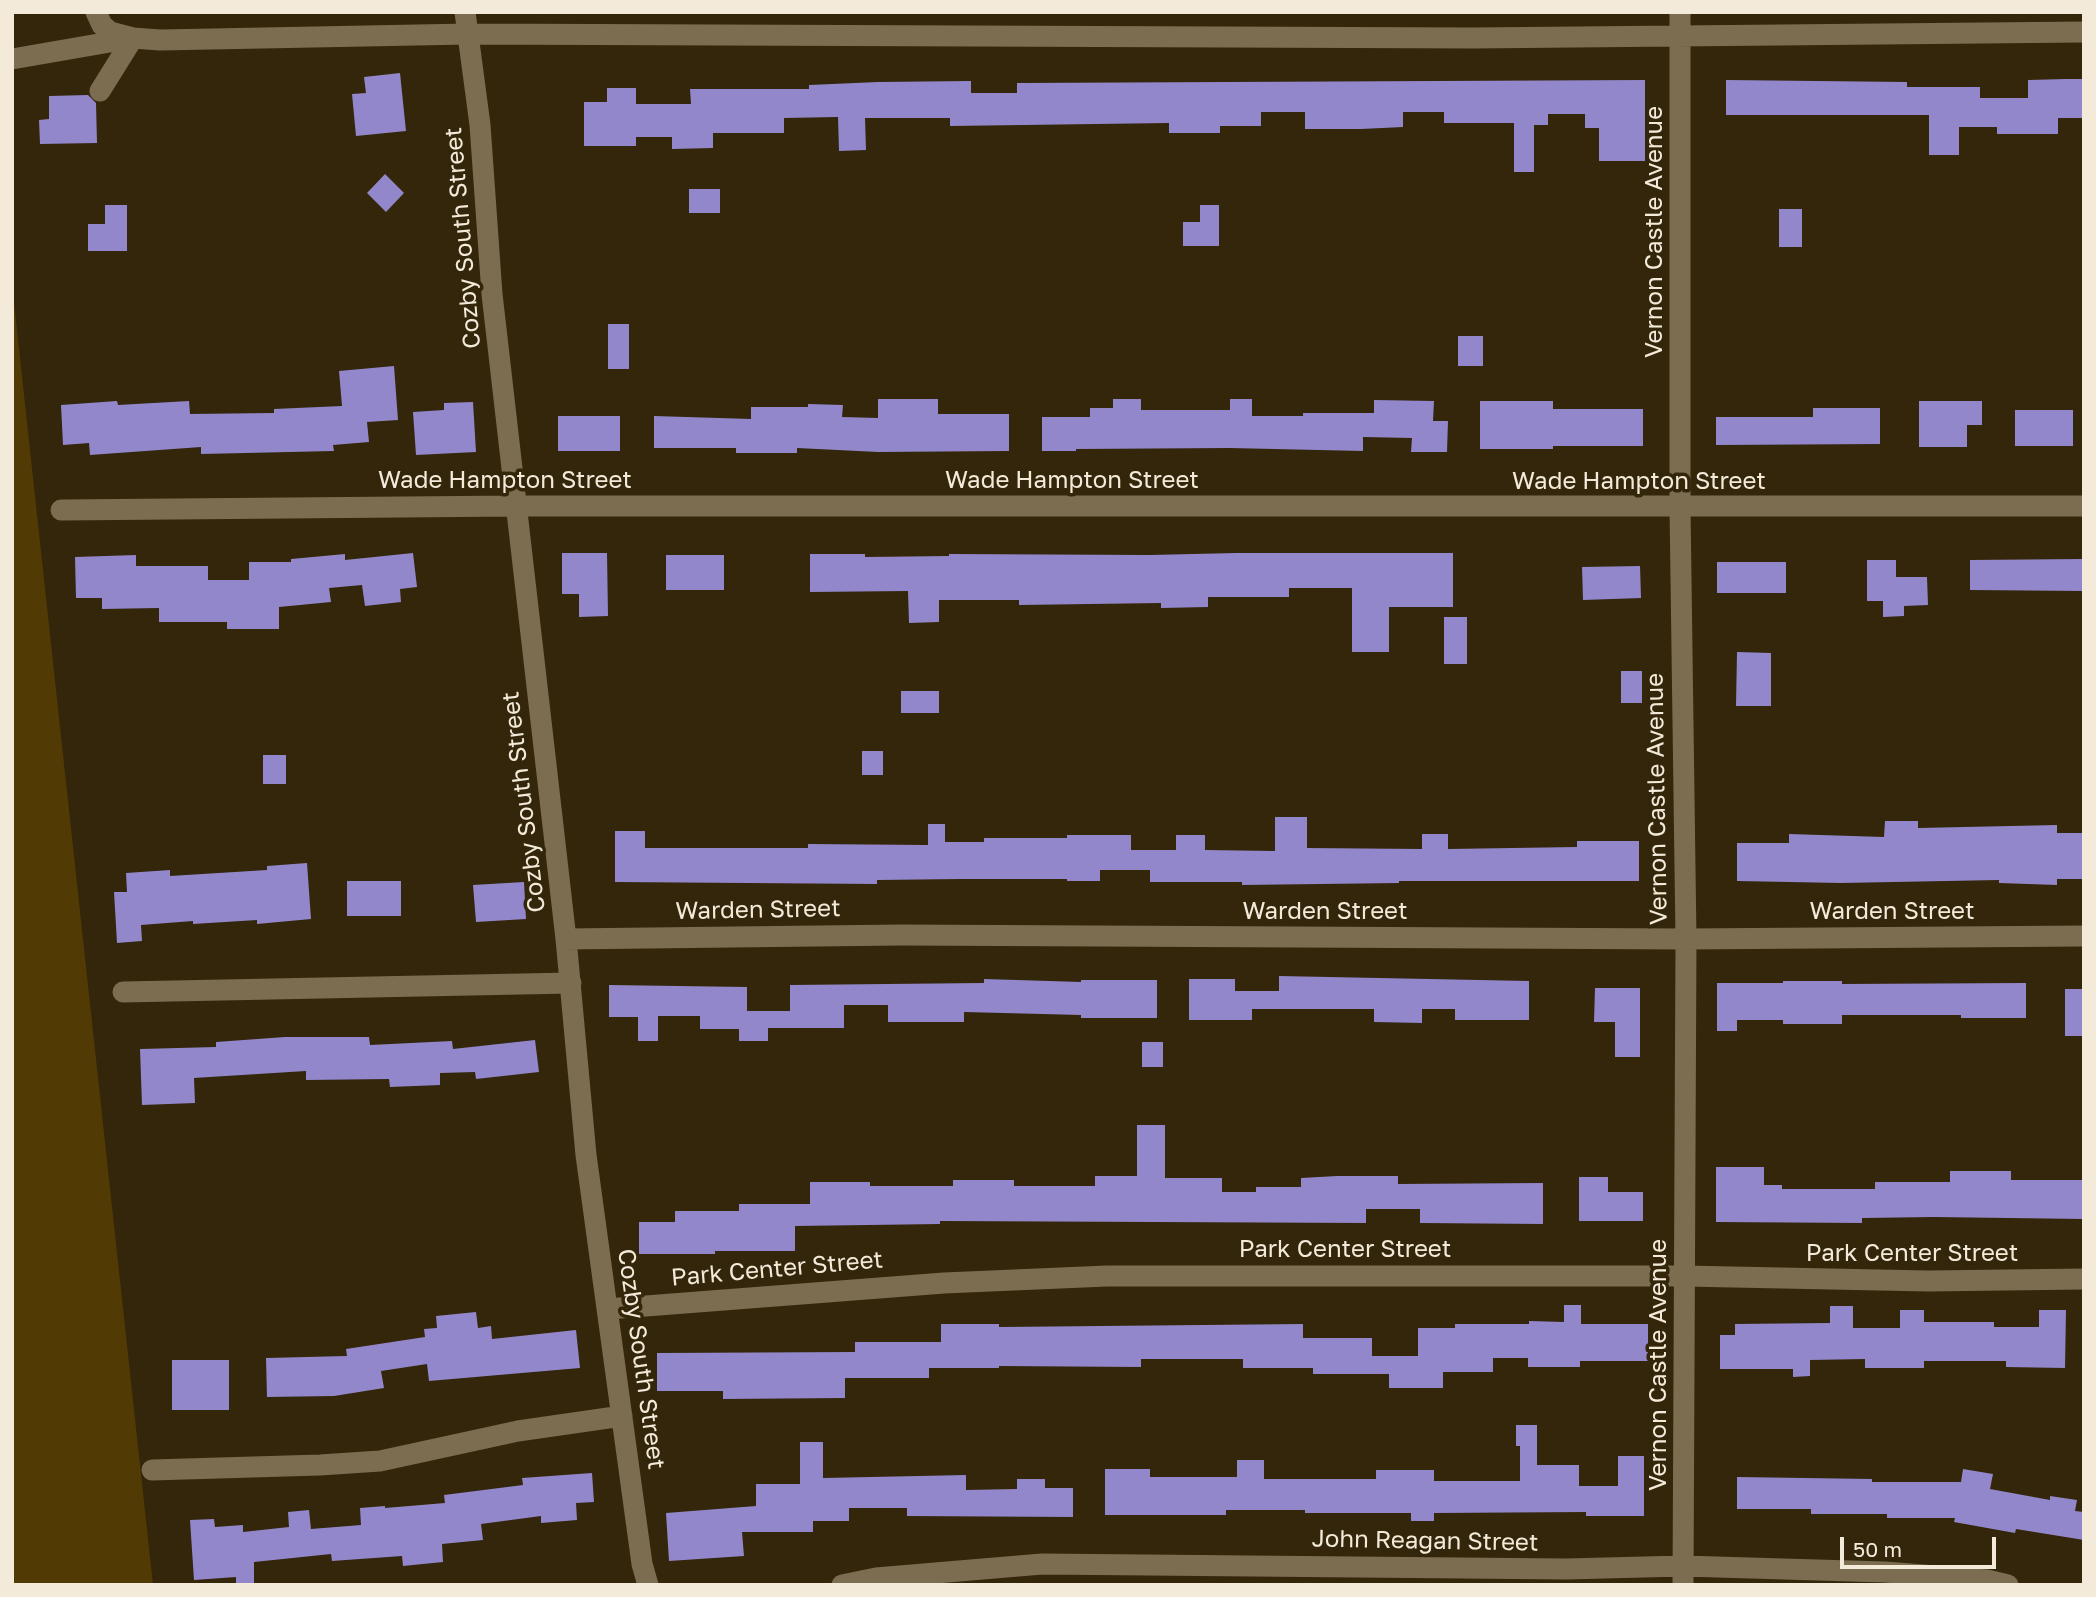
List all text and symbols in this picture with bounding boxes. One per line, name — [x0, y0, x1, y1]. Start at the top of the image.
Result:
street label: Vernon Castle Avenue — [1640, 106, 1668, 358]
street label: Cozby South Street — [439, 126, 487, 350]
street label: Wade Hampton Street — [378, 466, 632, 494]
street label: Wade Hampton Street — [945, 466, 1199, 494]
street label: Wade Hampton Street — [1512, 467, 1766, 495]
street label: Vernon Castle Avenue — [1640, 673, 1674, 925]
street label: Cozby South Street — [496, 690, 552, 914]
street label: Warden Street — [675, 894, 841, 926]
street label: Warden Street — [1242, 897, 1408, 925]
street label: Warden Street — [1809, 897, 1975, 925]
street label: Park Center Street — [1239, 1235, 1451, 1263]
street label: Vernon Castle Avenue — [1644, 1239, 1672, 1491]
street label: Park Center Street — [1806, 1239, 2018, 1267]
street label: Park Center Street — [670, 1245, 884, 1293]
street label: Cozby South Street — [611, 1247, 671, 1471]
scale bar — [1844, 1524, 2000, 1568]
street label: John Reagan Street — [1311, 1525, 1539, 1557]
text: 50 m — [1853, 1536, 1902, 1562]

